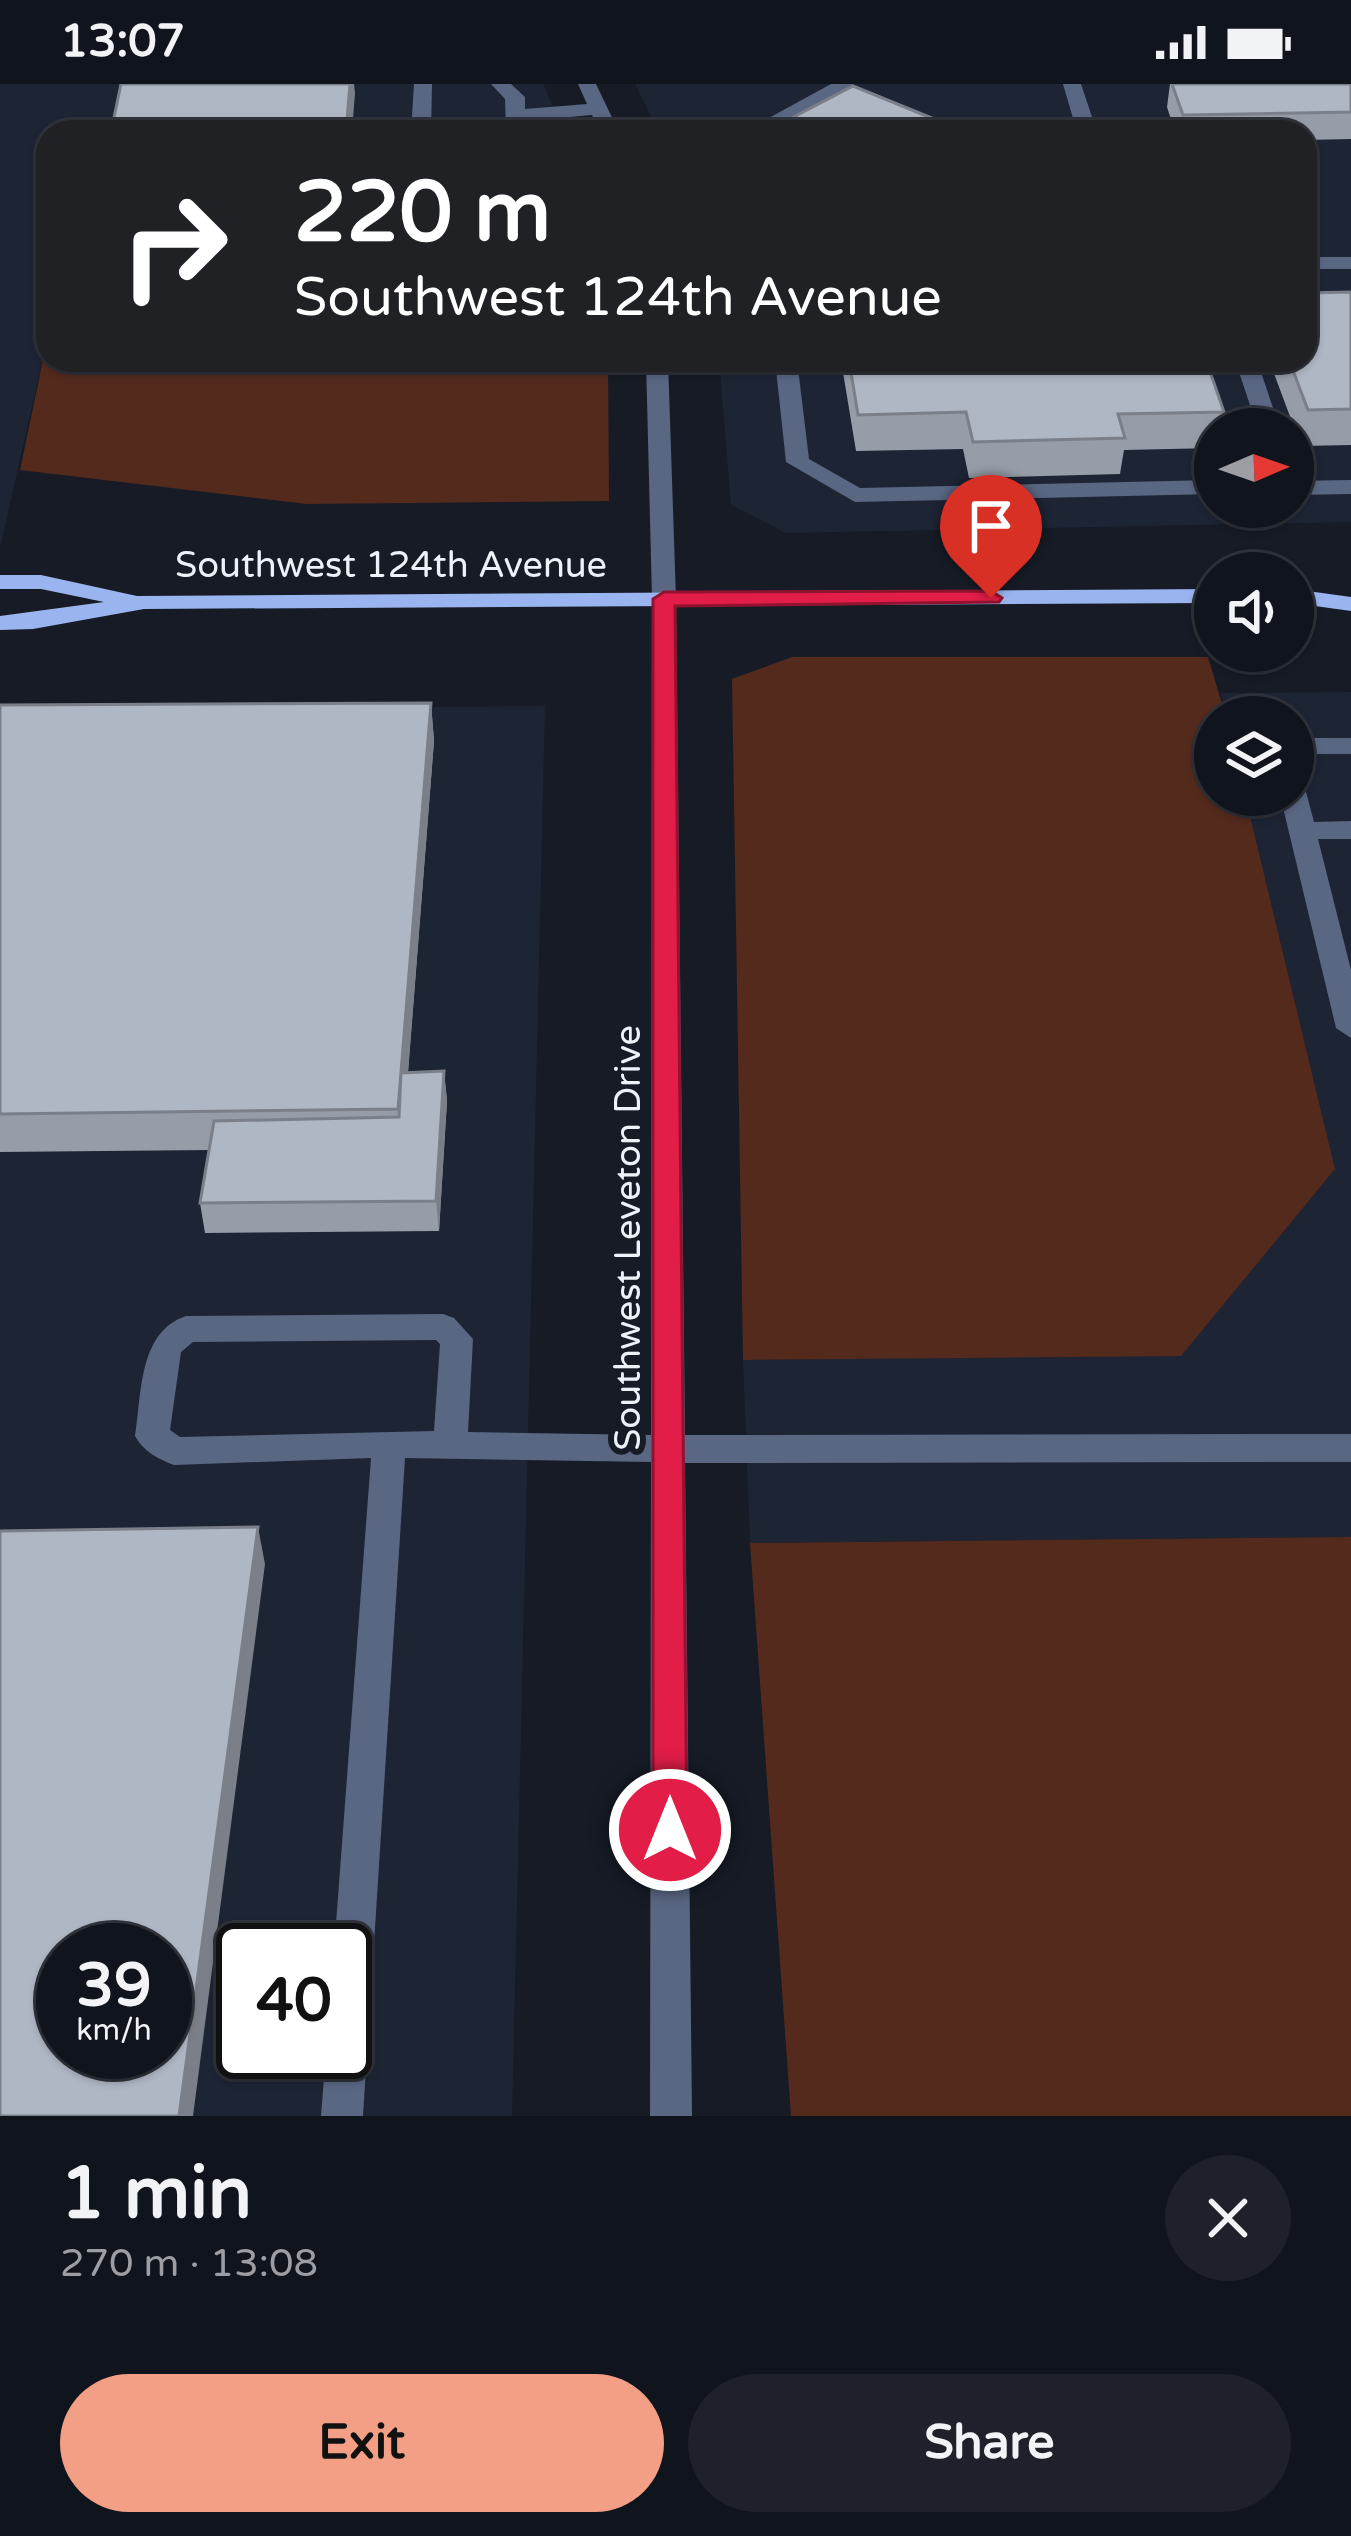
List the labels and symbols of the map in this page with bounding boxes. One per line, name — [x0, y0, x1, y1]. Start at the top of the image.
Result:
north arrow — [1194, 408, 1314, 528]
pin — [940, 475, 1042, 598]
street label: Southwest 124th Avenue — [175, 544, 607, 587]
street label: Southwest Leveton Drive — [607, 1025, 650, 1451]
position arrow — [607, 1767, 733, 1893]
speed limit sign: 40 — [216, 1923, 372, 2079]

